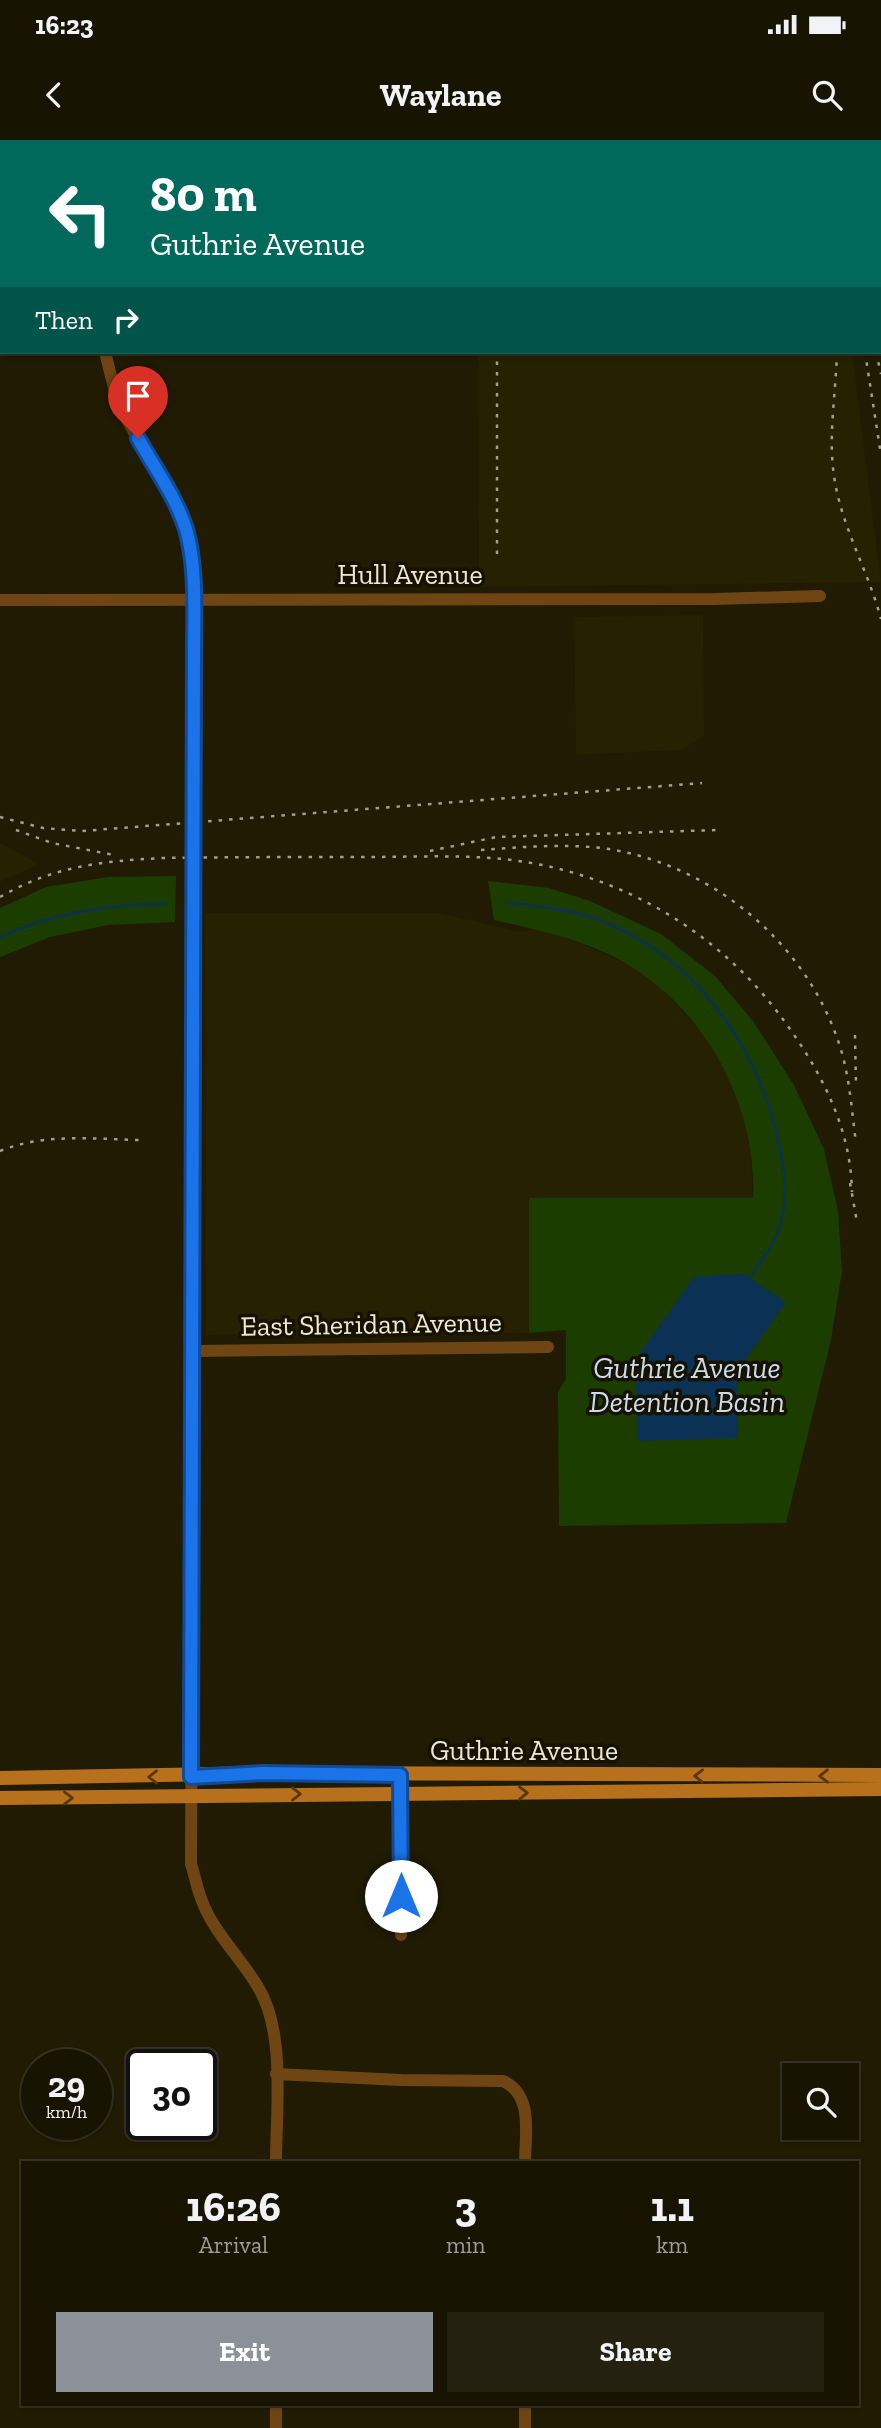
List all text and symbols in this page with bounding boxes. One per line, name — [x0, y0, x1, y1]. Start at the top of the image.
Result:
text: 16:23 — [35, 9, 94, 41]
icon: back — [35, 76, 73, 114]
text: Waylane — [380, 76, 501, 114]
icon: search — [808, 76, 846, 114]
text: 80 m — [150, 165, 257, 224]
icon: left — [35, 168, 126, 259]
text: Guthrie Avenue — [150, 225, 365, 263]
icon: right — [107, 301, 145, 339]
text: Then — [35, 304, 93, 336]
pin — [108, 366, 168, 438]
icon: arrive — [119, 377, 157, 415]
street label: Hull Avenue — [337, 558, 483, 591]
street label: East Sheridan Avenue — [240, 1305, 502, 1343]
water label: Guthrie Avenue Detention Basin — [589, 1350, 785, 1420]
street label: Guthrie Avenue — [430, 1734, 618, 1767]
one-way arrow — [694, 1768, 704, 1784]
one-way arrow — [819, 1768, 829, 1784]
one-way arrow — [148, 1769, 158, 1785]
one-way arrow — [518, 1786, 529, 1801]
one-way arrow — [290, 1787, 301, 1802]
one-way arrow — [63, 1790, 74, 1805]
position arrow — [364, 1859, 438, 1933]
speed limit sign: 30 — [126, 2049, 217, 2140]
map controls — [782, 2063, 859, 2140]
button: search — [782, 2063, 859, 2140]
text: 29 — [48, 2064, 85, 2106]
text: km/h — [46, 2101, 87, 2123]
text: 16:26 — [186, 2181, 281, 2232]
text: 3 — [455, 2181, 477, 2232]
text: 1.1 — [650, 2181, 694, 2232]
text: Arrival — [199, 2231, 268, 2259]
text: min — [446, 2231, 485, 2259]
text: km — [656, 2231, 688, 2259]
button: Exit — [56, 2312, 433, 2392]
button: Share — [447, 2312, 824, 2392]

